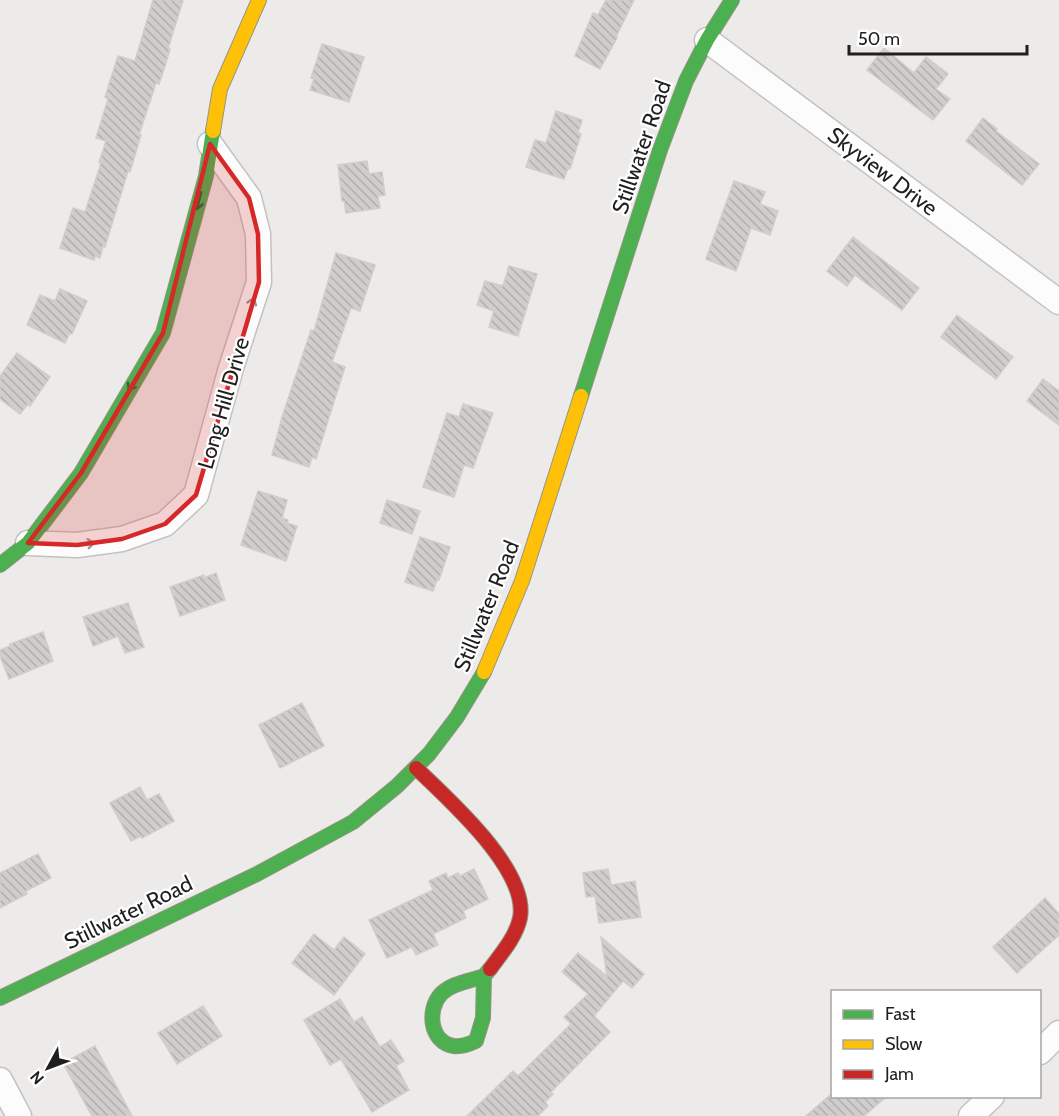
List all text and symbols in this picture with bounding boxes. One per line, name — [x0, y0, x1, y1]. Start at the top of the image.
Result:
scale bar — [849, 18, 1028, 56]
text: 50 m — [858, 28, 900, 50]
street label: Stillwater Road — [606, 77, 677, 217]
street label: Skyview Drive — [822, 121, 943, 222]
one-way arrow — [193, 191, 205, 210]
one-way arrow — [246, 297, 257, 316]
street label: Long Hill Drive — [192, 334, 255, 472]
one-way arrow — [127, 374, 139, 391]
street label: Stillwater Road — [448, 537, 525, 676]
one-way arrow — [76, 538, 96, 549]
street label: Stillwater Road — [60, 870, 197, 955]
legend — [831, 990, 1041, 1098]
text: Fast — [885, 1003, 916, 1025]
text: Slow — [885, 1033, 922, 1055]
north arrow — [18, 1038, 78, 1098]
text: Jam — [884, 1063, 914, 1085]
text: N — [26, 1067, 48, 1088]

